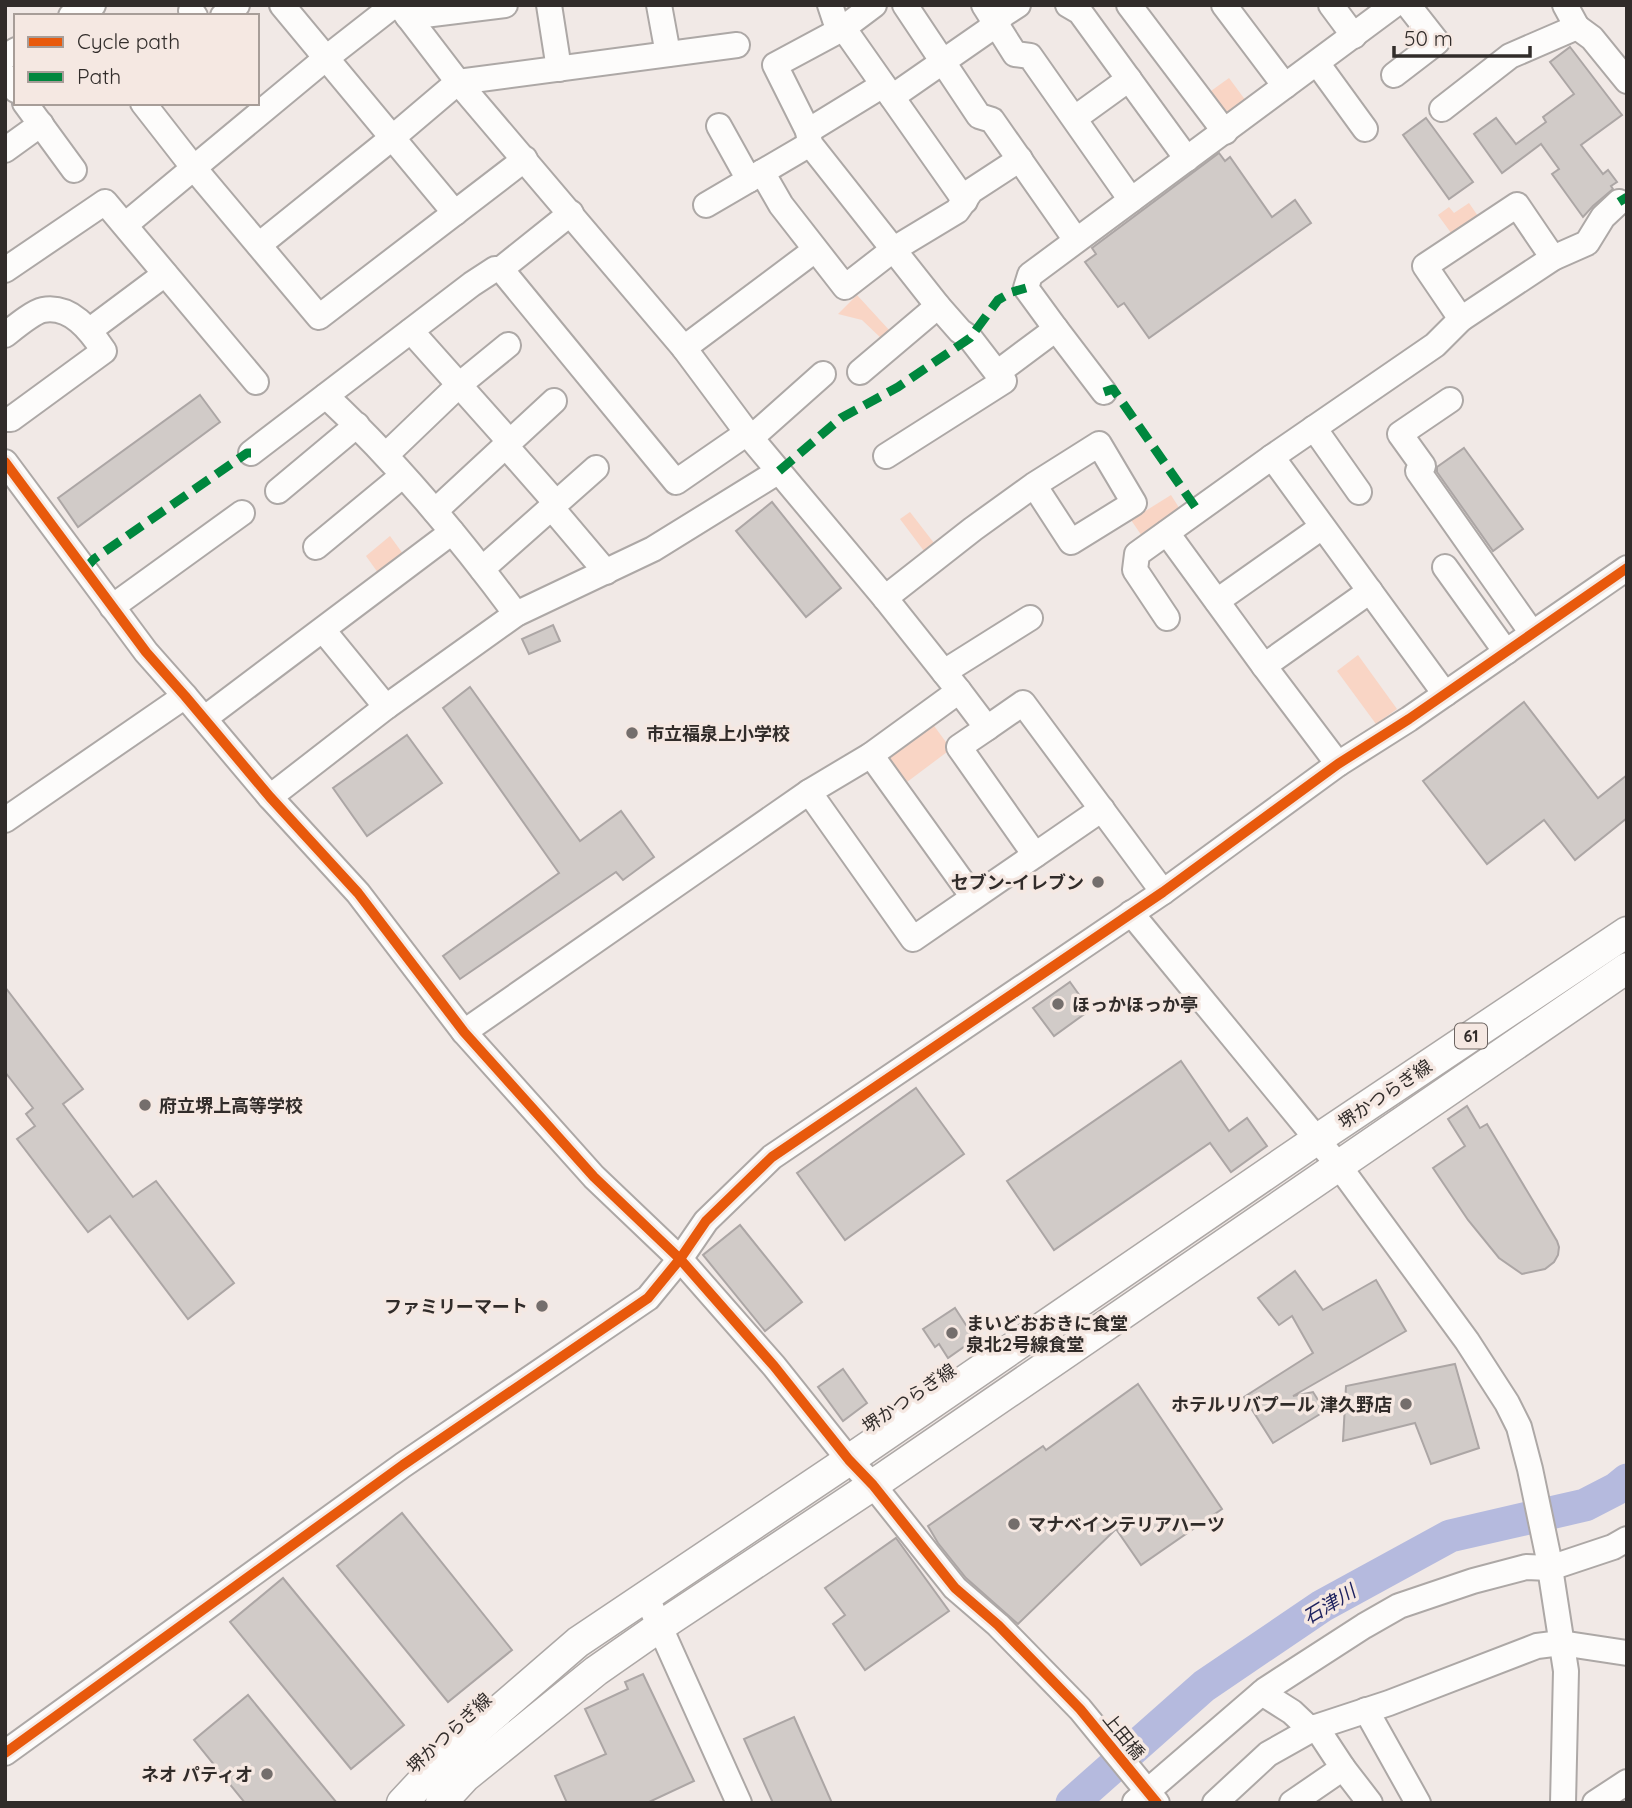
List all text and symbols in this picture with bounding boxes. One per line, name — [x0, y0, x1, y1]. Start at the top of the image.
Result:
legend — [14, 14, 259, 105]
scale bar — [1394, 14, 1530, 58]
text: 50 m — [1404, 25, 1453, 51]
text: Cycle path — [77, 28, 180, 54]
text: Path — [77, 63, 121, 89]
place label: 市立福泉上小学校 — [646, 722, 790, 745]
marker: 市立福泉上小学校 — [624, 725, 640, 741]
place label: セブン-イレブン — [951, 871, 1084, 894]
marker: セブン-イレブン — [1090, 874, 1106, 890]
place label: ほっかほっか亭 — [1072, 993, 1198, 1016]
marker: ほっかほっか亭 — [1050, 996, 1066, 1012]
road number: 61 — [1455, 1024, 1487, 1048]
street label: 堺かつらぎ線 — [1334, 1054, 1436, 1134]
place label: 府立堺上高等学校 — [159, 1094, 303, 1117]
marker: 府立堺上高等学校 — [137, 1097, 153, 1113]
place label: ファミリーマート — [384, 1295, 528, 1318]
marker: ファミリーマート — [534, 1298, 550, 1314]
place label: まいどおおきに食堂 泉北2号線食堂 — [966, 1312, 1128, 1356]
marker: まいどおおきに食堂 泉北2号線食堂 — [944, 1325, 960, 1341]
street label: 堺かつらぎ線 — [858, 1358, 960, 1438]
place label: ホテルリバプール 津久野店 — [1171, 1393, 1392, 1416]
marker: ホテルリバプール 津久野店 — [1398, 1396, 1414, 1412]
place label: マナベインテリアハーツ — [1028, 1513, 1225, 1536]
marker: マナベインテリアハーツ — [1006, 1516, 1022, 1532]
water label: 石津川 — [1298, 1578, 1361, 1629]
street label: 堺かつらぎ線 — [402, 1688, 496, 1778]
street label: 上田橋 — [1098, 1708, 1150, 1764]
place label: ネオ パティオ — [141, 1763, 253, 1786]
marker: ネオ パティオ — [259, 1766, 275, 1782]

